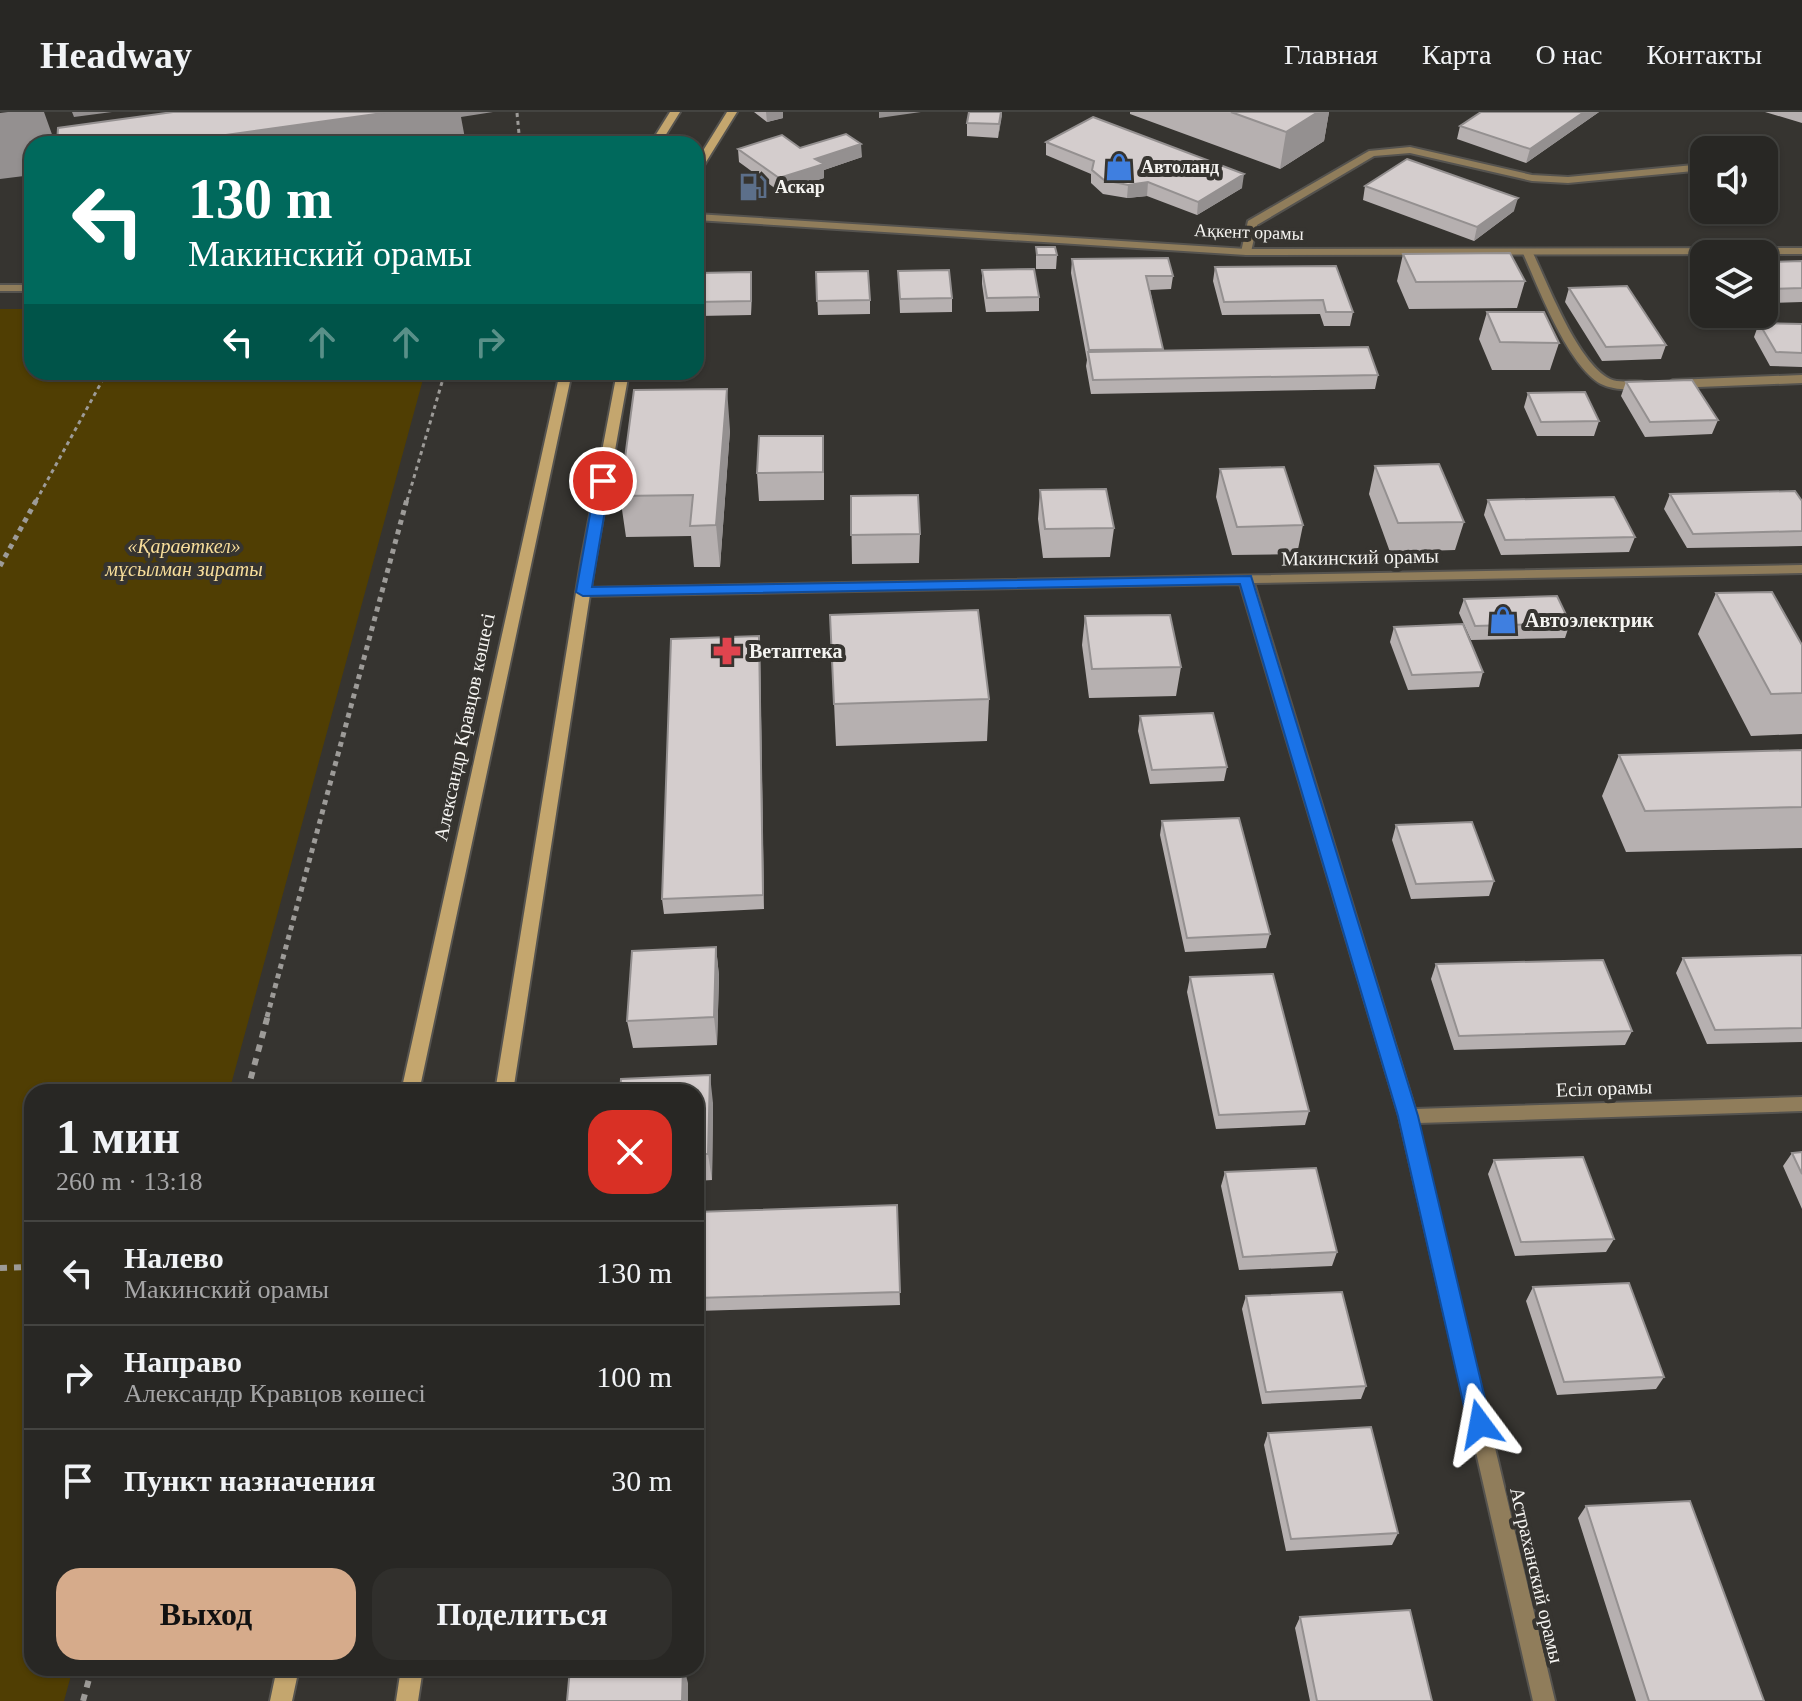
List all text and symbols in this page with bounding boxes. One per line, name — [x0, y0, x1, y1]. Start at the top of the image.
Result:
text: Headway — [40, 34, 192, 76]
text: Главная — [1284, 39, 1378, 70]
text: Карта — [1422, 39, 1491, 70]
text: О нас — [1535, 39, 1602, 70]
text: Контакты — [1646, 39, 1762, 70]
map controls — [1690, 136, 1778, 328]
button: sound — [1690, 136, 1778, 224]
shop icon: Автоланд — [1104, 152, 1134, 182]
place label: Автоланд — [1141, 157, 1219, 177]
icon: left — [56, 168, 160, 272]
text: 130 m — [188, 168, 333, 230]
fuel station icon: Аскар — [738, 172, 768, 202]
place label: Аскар — [775, 177, 825, 197]
street label: Ақкент орамы — [1194, 220, 1304, 244]
text: Макинский орамы — [188, 234, 472, 274]
button: layers — [1690, 240, 1778, 328]
icon: left — [216, 320, 260, 364]
icon: ahead — [300, 320, 344, 364]
icon: ahead — [384, 320, 428, 364]
icon: right — [468, 320, 512, 364]
pin — [569, 447, 637, 515]
icon: arrive — [581, 459, 625, 503]
park label: «Қараөткел» мұсылман зираты — [104, 535, 263, 581]
street label: Макинский орамы — [1281, 545, 1439, 570]
shop icon: Автоэлектрик — [1488, 605, 1518, 635]
place label: Автоэлектрик — [1525, 609, 1654, 632]
street label: Александр Кравцов көшесі — [429, 611, 500, 843]
pharmacy icon: Ветаптека — [712, 636, 742, 666]
place label: Ветаптека — [749, 640, 842, 662]
street label: Есіл орамы — [1555, 1075, 1653, 1102]
text: 1 мин — [56, 1110, 180, 1163]
button: close — [588, 1110, 672, 1194]
text: 260 m · 13:18 — [56, 1167, 203, 1196]
text: Налево — [124, 1241, 224, 1274]
icon: left — [56, 1251, 100, 1295]
text: 130 m — [596, 1256, 672, 1289]
text: Макинский орамы — [124, 1275, 329, 1304]
text: Направо — [124, 1345, 242, 1378]
icon: right — [56, 1355, 100, 1399]
text: 100 m — [596, 1360, 672, 1393]
text: Александр Кравцов көшесі — [124, 1379, 426, 1408]
position arrow — [1438, 1382, 1522, 1466]
icon: arrive — [56, 1459, 100, 1503]
text: Пункт назначения — [124, 1464, 376, 1497]
text: 30 m — [611, 1464, 672, 1497]
street label: Астраханский орамы — [1505, 1485, 1568, 1665]
button: Выход — [56, 1568, 356, 1660]
button: Поделиться — [372, 1568, 672, 1660]

